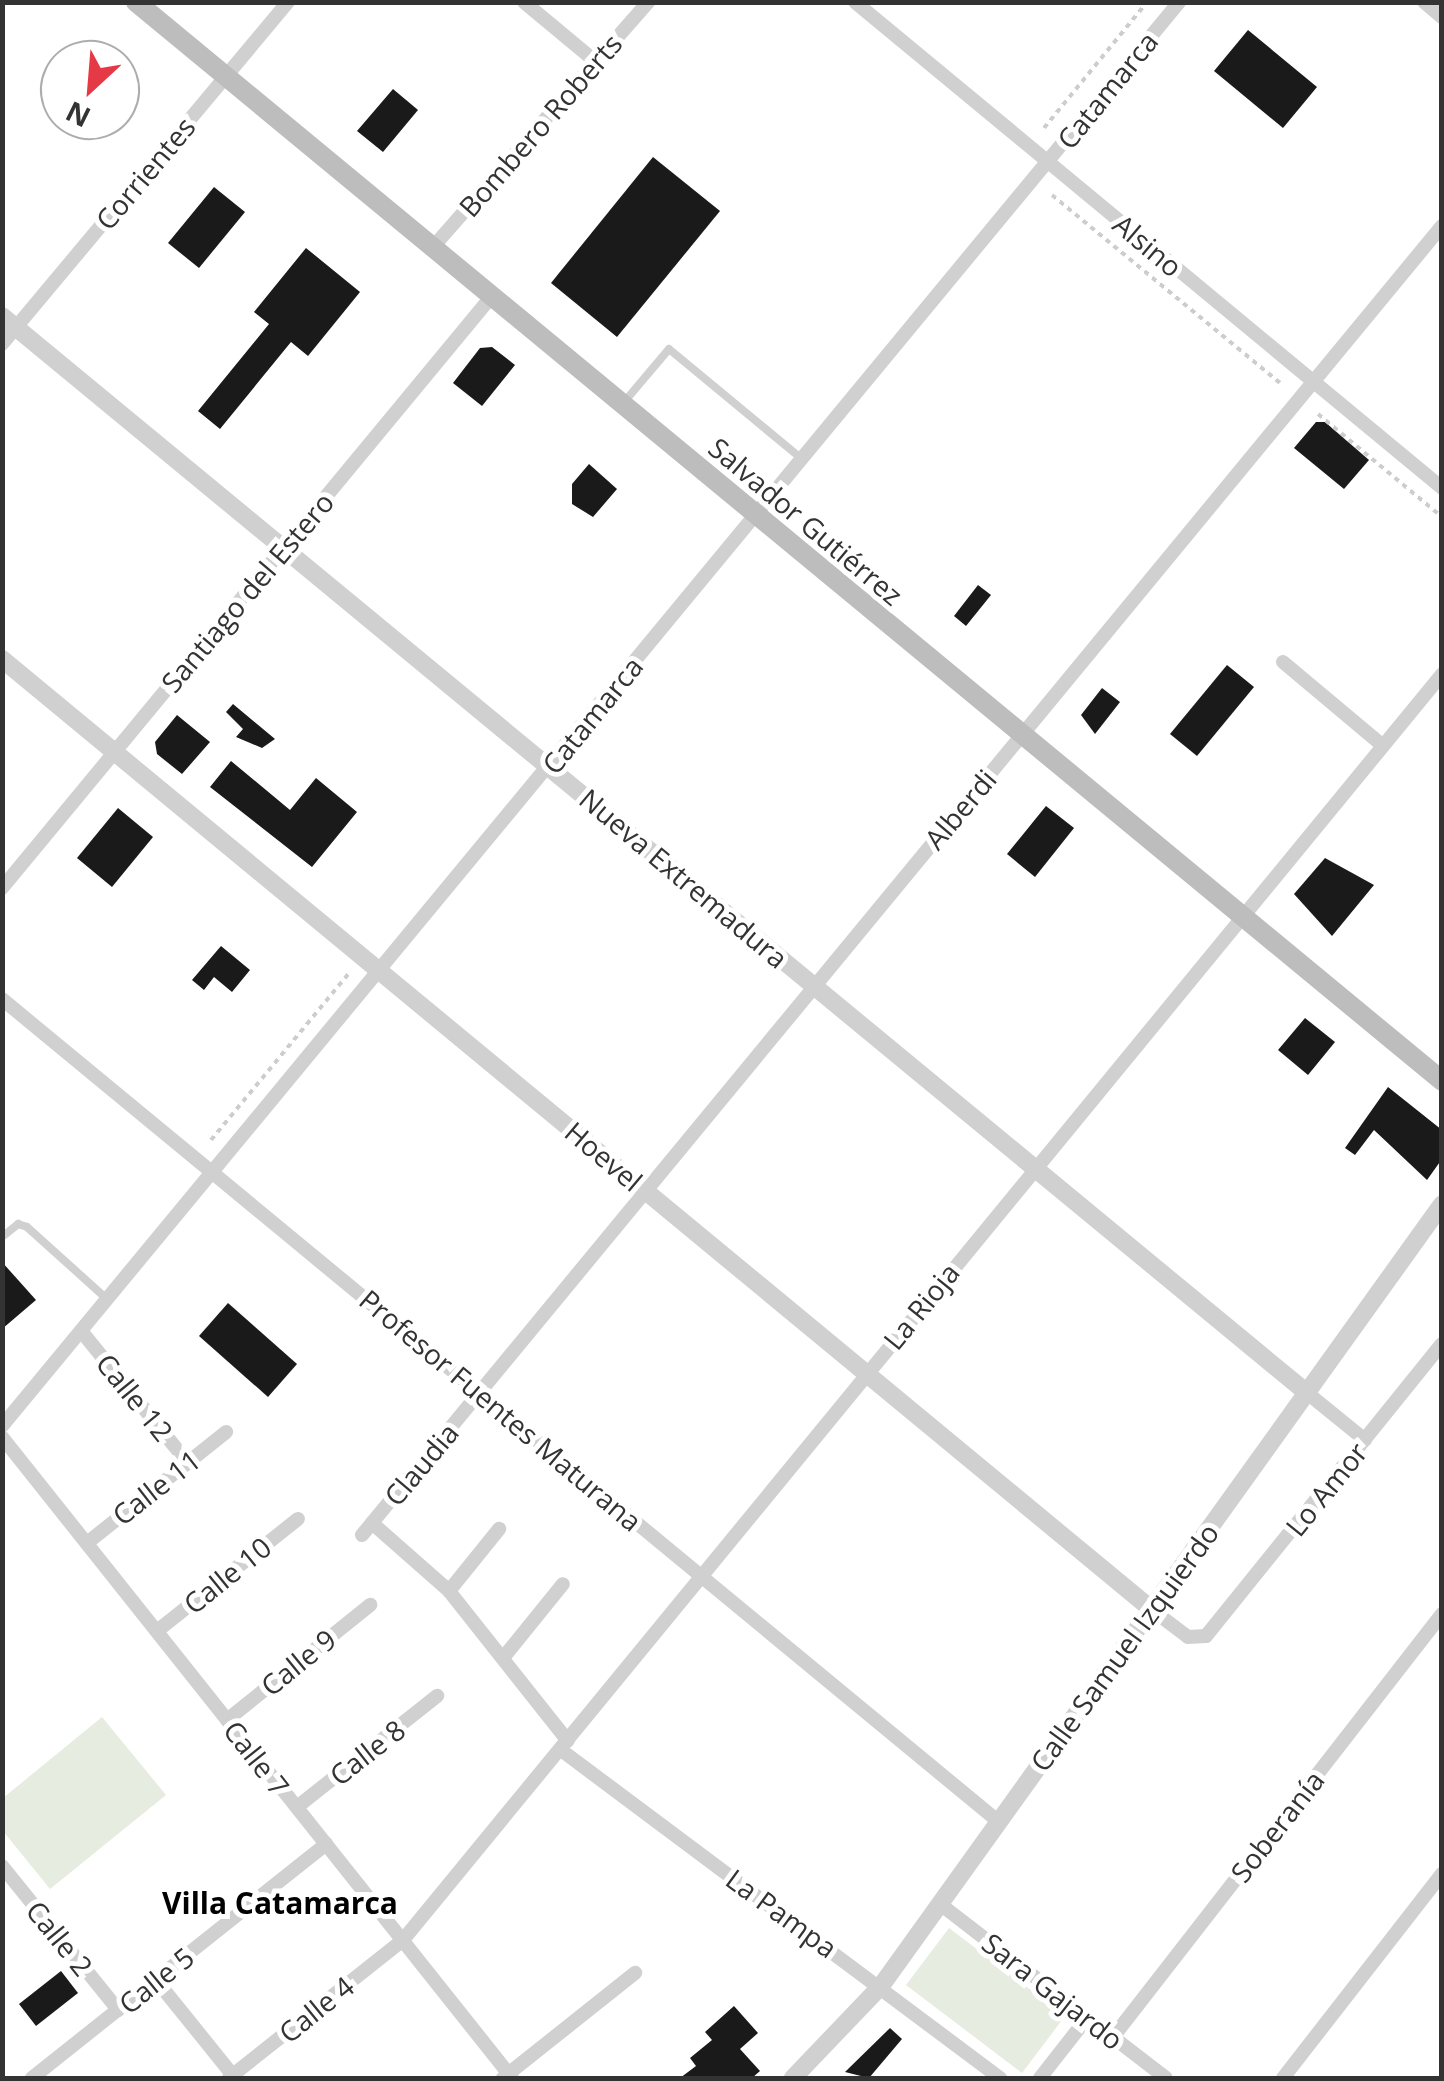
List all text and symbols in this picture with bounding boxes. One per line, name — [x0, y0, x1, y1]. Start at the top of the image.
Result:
street label: Catamarca — [1050, 25, 1164, 155]
street label: Bombero Roberts — [452, 27, 628, 223]
north arrow — [40, 40, 140, 140]
text: N — [59, 93, 96, 137]
street label: Corrientes — [88, 110, 202, 236]
street label: Alsino — [1107, 207, 1189, 283]
street label: Salvador Gutiérrez — [702, 430, 910, 612]
street label: Santiago del Estero — [154, 485, 340, 699]
street label: Catamarca — [535, 650, 649, 780]
street label: Alberdi — [917, 762, 1003, 856]
street label: Nueva Extremadura — [573, 781, 795, 975]
street label: Hoevel — [559, 1114, 649, 1198]
street label: La Rioja — [876, 1256, 966, 1356]
street label: Profesor Fuentes Maturana — [353, 1282, 649, 1538]
street label: Calle 12 — [90, 1347, 180, 1447]
street label: Claudia — [377, 1416, 465, 1512]
street label: Lo Amor — [1278, 1435, 1374, 1543]
street label: Calle 11 — [105, 1442, 207, 1532]
street label: Calle Samuel Izquierdo — [1023, 1517, 1225, 1777]
street label: Calle 10 — [177, 1530, 277, 1620]
street label: Calle 9 — [254, 1622, 342, 1702]
street label: Calle 8 — [323, 1712, 411, 1792]
street label: Calle 7 — [217, 1714, 297, 1802]
street label: Soberanía — [1223, 1764, 1331, 1888]
street label: La Pampa — [720, 1862, 844, 1964]
district label: Villa Catamarca — [162, 1885, 398, 1921]
street label: Calle 2 — [20, 1894, 100, 1982]
street label: Sara Gajardo — [976, 1926, 1130, 2056]
street label: Calle 5 — [112, 1940, 200, 2020]
street label: Calle 4 — [272, 1969, 360, 2049]

